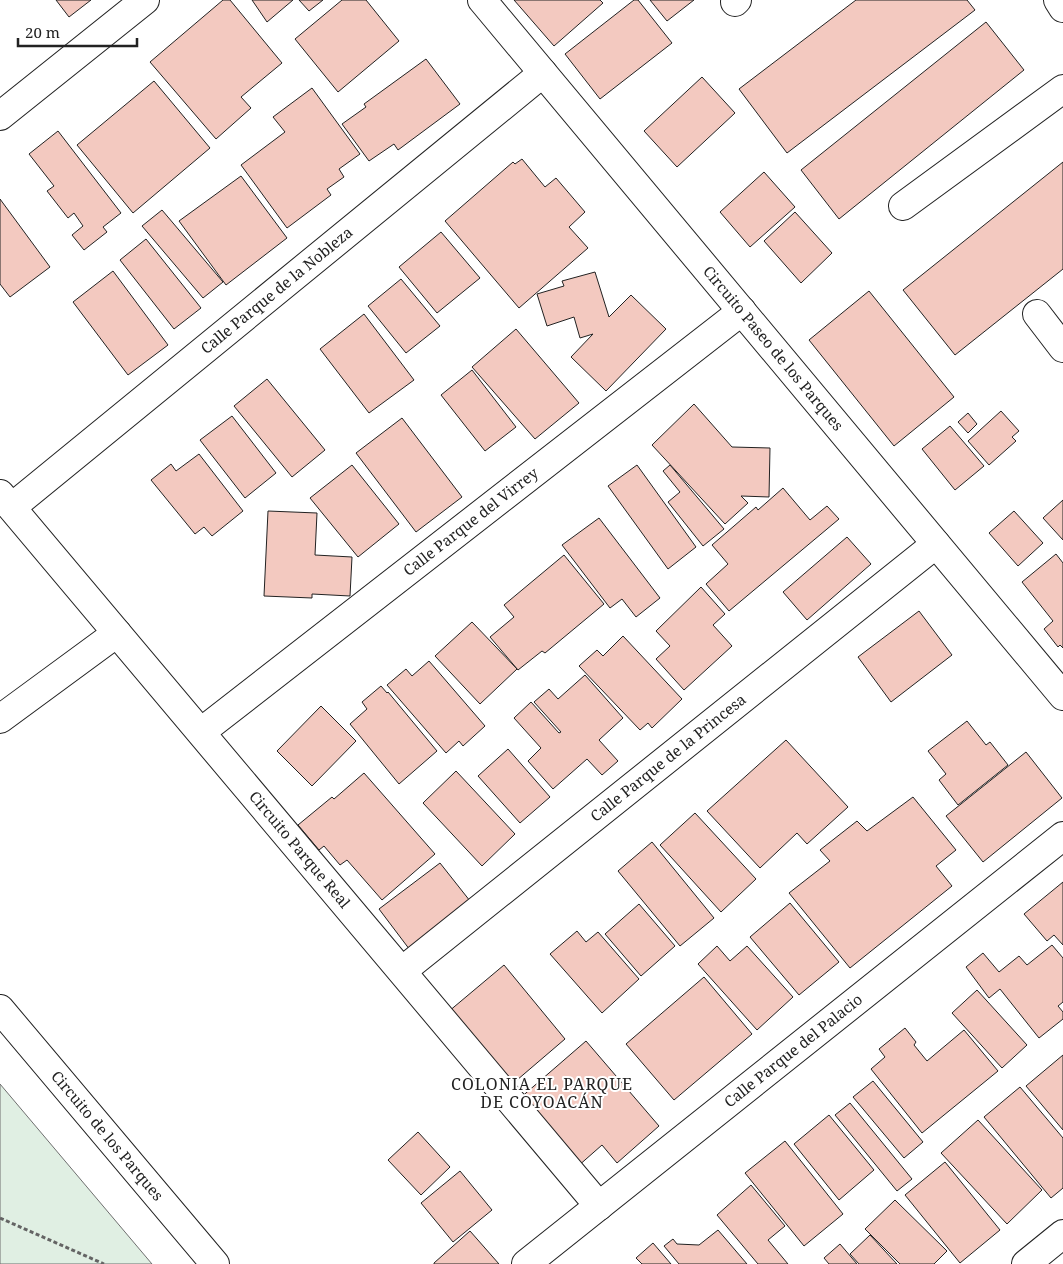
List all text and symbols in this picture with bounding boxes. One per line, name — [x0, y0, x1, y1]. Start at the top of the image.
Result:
scale bar — [18, 15, 136, 47]
text: 20 m — [25, 22, 60, 42]
street label: Calle Parque de la Nobleza — [196, 222, 356, 358]
street label: Circuito Paseo de los Parques — [699, 261, 848, 435]
street label: Calle Parque del Virrey — [399, 462, 542, 580]
street label: Calle Parque de la Princesa — [586, 689, 750, 826]
street label: Circuito Parque Real — [245, 787, 355, 912]
street label: Calle Parque del Palacio — [720, 989, 866, 1111]
street label: Circuito de los Parques — [47, 1066, 168, 1205]
district label: COLONIA EL PARQUE DE COYOACÁN — [451, 1073, 633, 1113]

